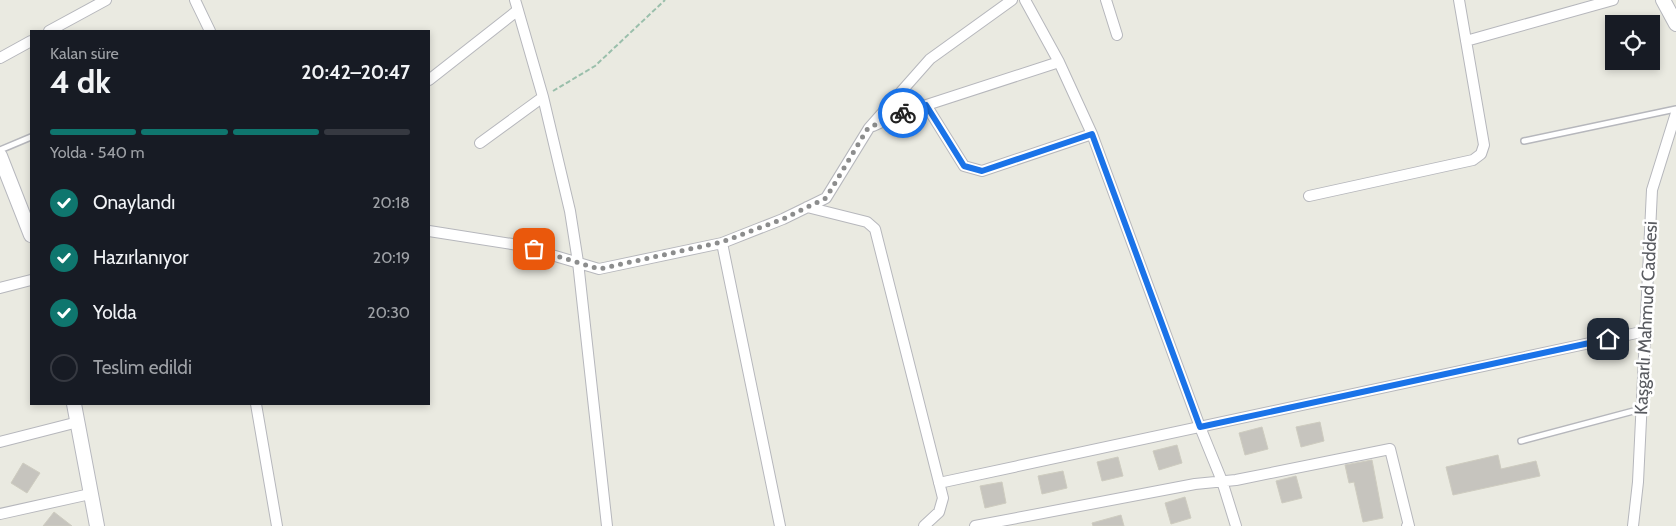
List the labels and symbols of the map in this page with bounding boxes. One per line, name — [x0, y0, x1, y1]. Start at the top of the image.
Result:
courier — [878, 88, 928, 138]
street label: Kaşgarlı Mahmud Caddesi — [1630, 221, 1662, 415]
pin — [513, 228, 555, 270]
pin — [1587, 318, 1629, 360]

